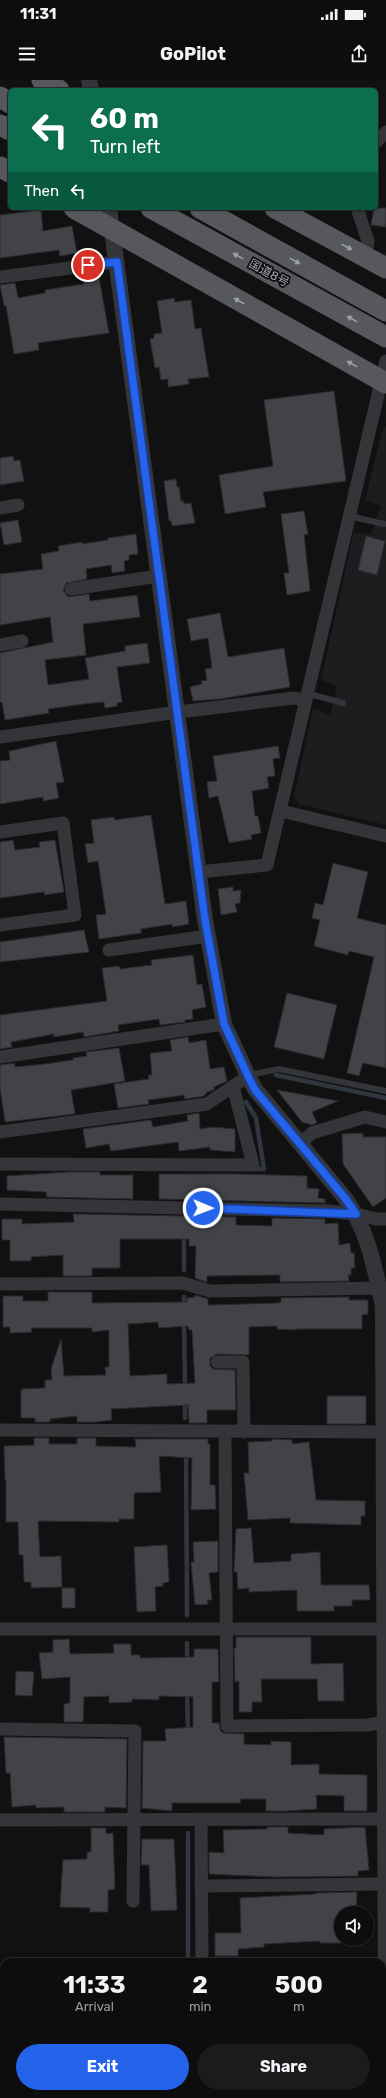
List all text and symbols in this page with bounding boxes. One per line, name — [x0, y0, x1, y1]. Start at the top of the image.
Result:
text: 11:31 — [20, 5, 56, 23]
icon: menu — [16, 43, 38, 65]
text: GoPilot — [160, 43, 226, 65]
icon: share — [348, 43, 370, 65]
text: 60 m — [90, 102, 159, 135]
icon: left — [24, 104, 76, 156]
text: Turn left — [90, 136, 160, 158]
icon: left — [67, 180, 89, 202]
text: Then — [24, 182, 59, 200]
one-way arrow — [341, 243, 352, 250]
pin — [71, 248, 105, 282]
one-way arrow — [232, 252, 244, 259]
icon: arrive — [77, 254, 99, 276]
street label: 国道8号 — [247, 256, 291, 290]
one-way arrow — [289, 257, 301, 264]
one-way arrow — [233, 297, 245, 304]
one-way arrow — [346, 315, 358, 322]
one-way arrow — [346, 361, 358, 368]
position arrow — [182, 1187, 224, 1229]
map controls — [334, 1906, 374, 1946]
button: sound — [334, 1906, 374, 1946]
text: 11:33 — [63, 1971, 126, 1999]
text: 2 — [192, 1971, 208, 1999]
text: 500 — [275, 1971, 323, 1999]
text: Arrival — [75, 1999, 114, 2014]
text: min — [189, 1999, 211, 2014]
text: m — [293, 1999, 305, 2014]
button: Exit — [16, 2044, 189, 2090]
button: Share — [197, 2044, 370, 2090]

